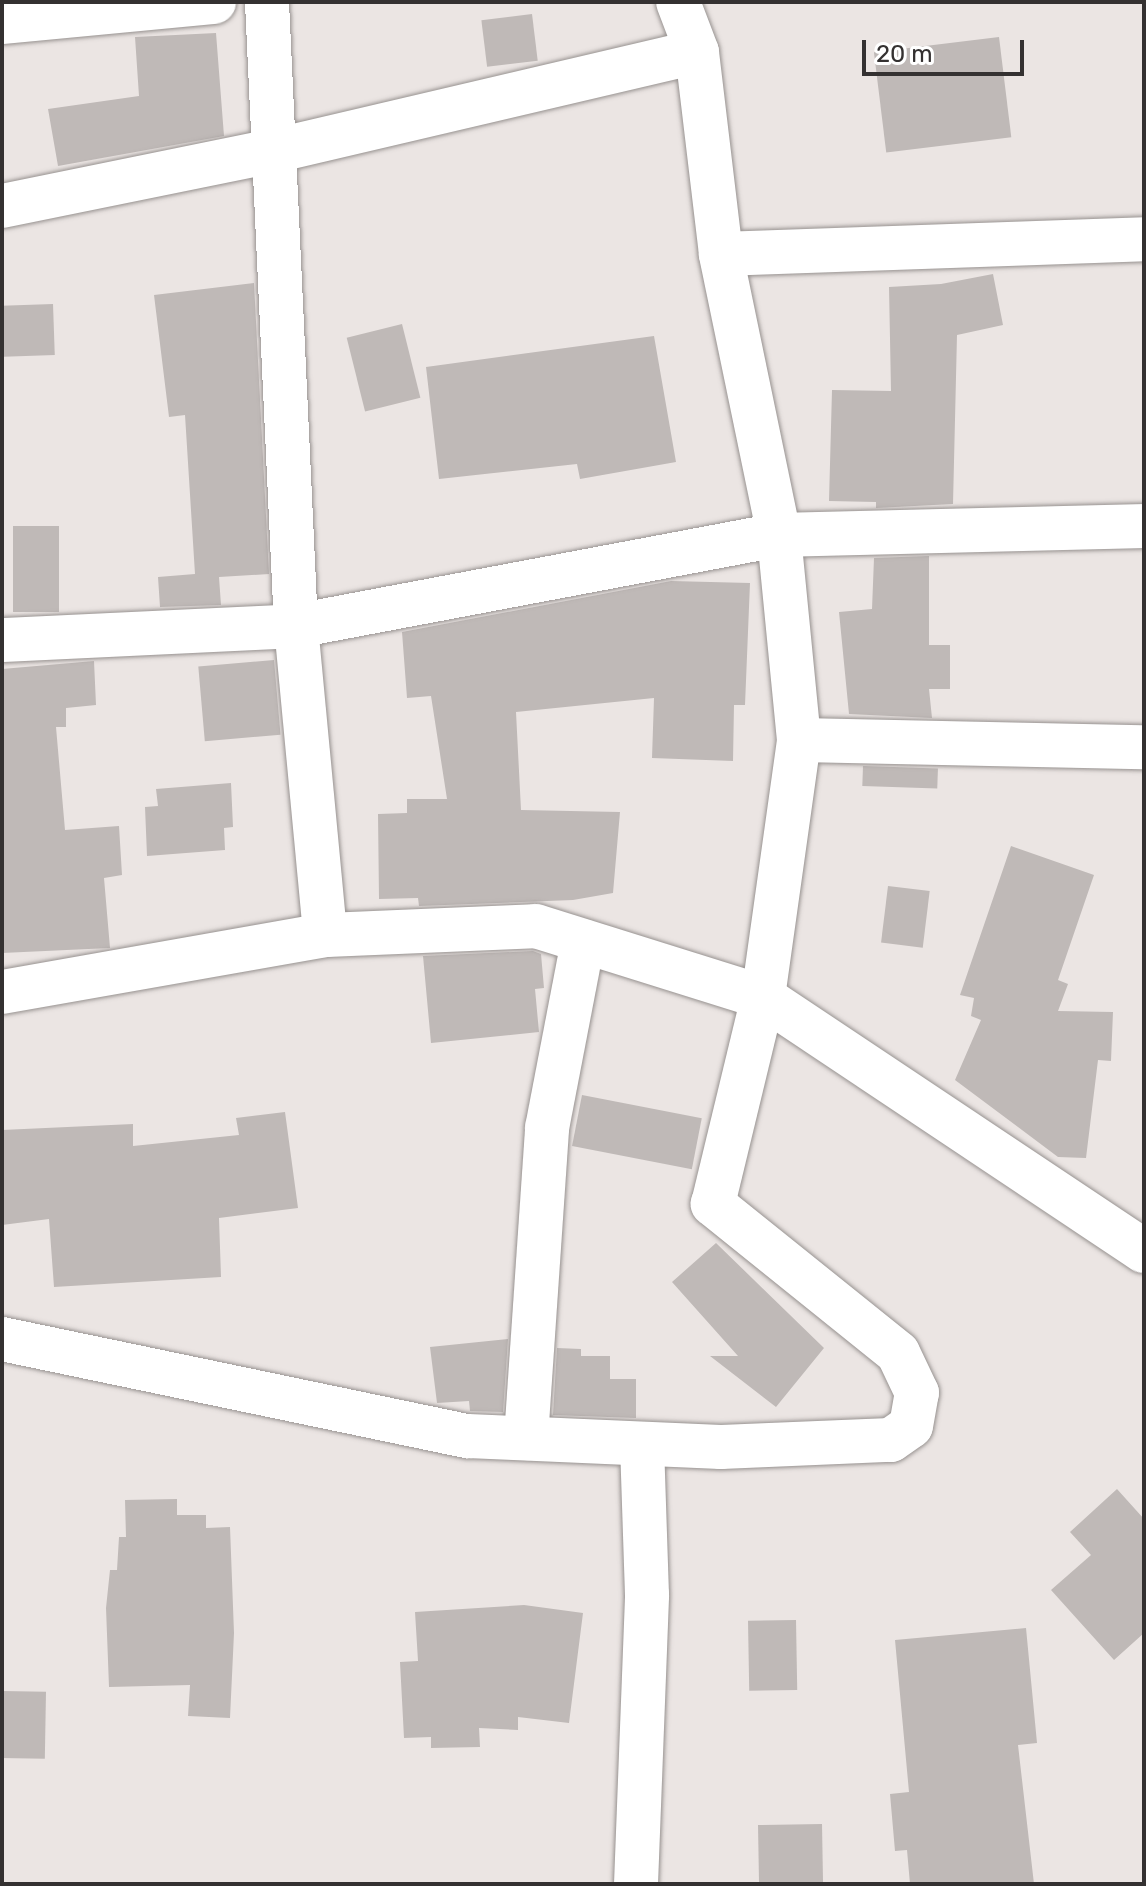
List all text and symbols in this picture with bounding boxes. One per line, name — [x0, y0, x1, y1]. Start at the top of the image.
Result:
scale bar — [866, 24, 1028, 74]
text: 20 m — [876, 40, 933, 68]

